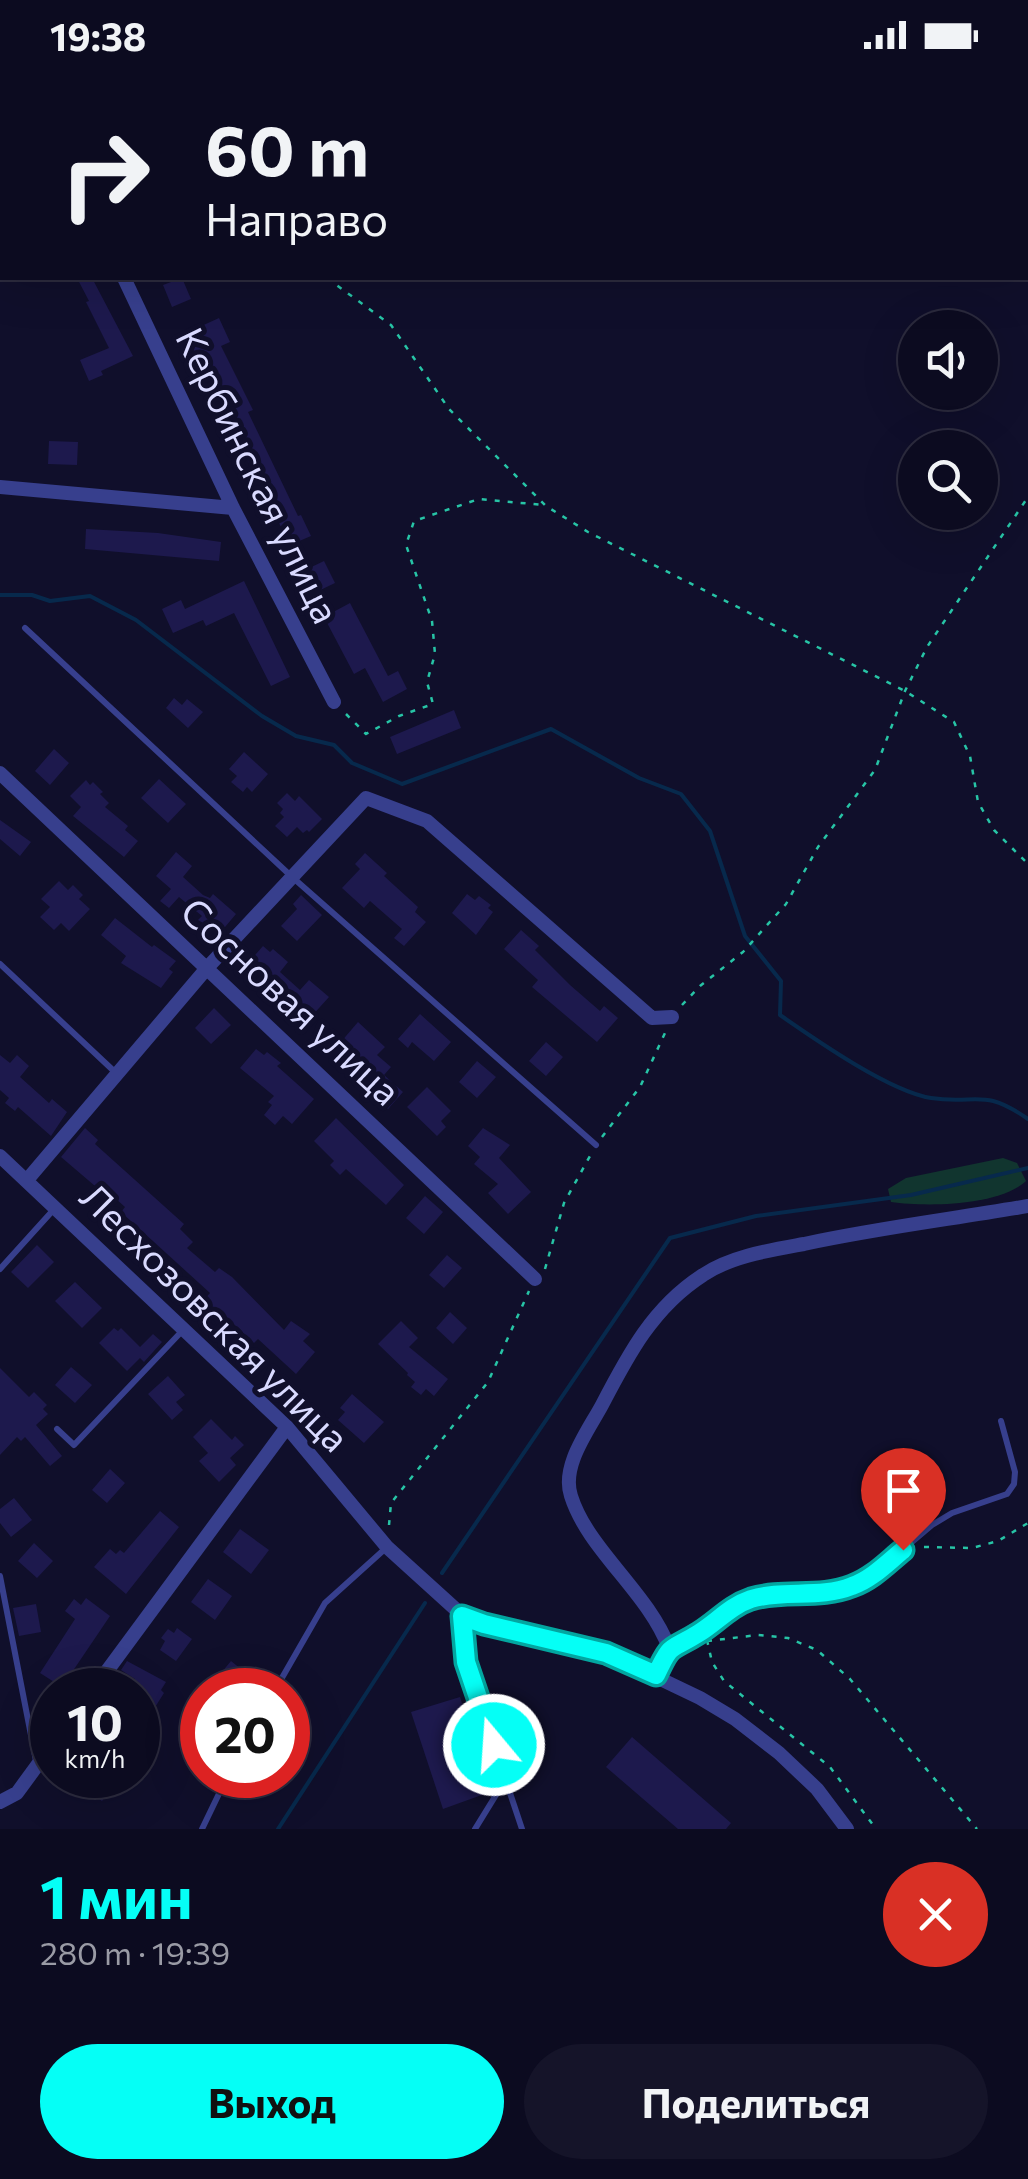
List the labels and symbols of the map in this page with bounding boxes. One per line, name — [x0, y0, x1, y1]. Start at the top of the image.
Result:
street label: Кербинская улица — [167, 319, 351, 630]
street label: Сосновая улица — [172, 887, 411, 1114]
street label: Лесхозовская улица — [72, 1172, 360, 1460]
pin — [861, 1448, 946, 1551]
speed limit sign: 20 — [180, 1668, 310, 1798]
position arrow — [442, 1693, 546, 1797]

